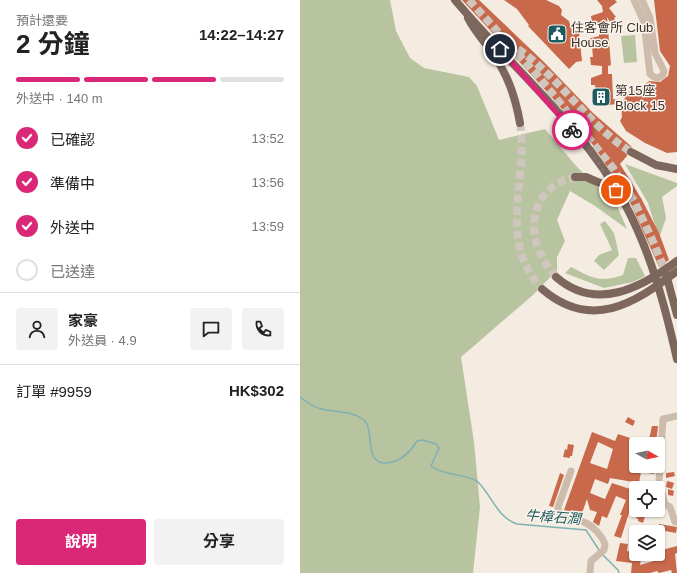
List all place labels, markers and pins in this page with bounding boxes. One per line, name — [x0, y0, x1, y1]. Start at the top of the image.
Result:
place label: 住客會所 Club House — [571, 20, 653, 50]
public building icon: 住客會所 Club House — [546, 23, 568, 45]
pin — [483, 32, 517, 66]
place label: 第15座 Block 15 — [615, 83, 665, 113]
building icon: 第15座 Block 15 — [590, 86, 612, 108]
pin — [599, 173, 633, 207]

